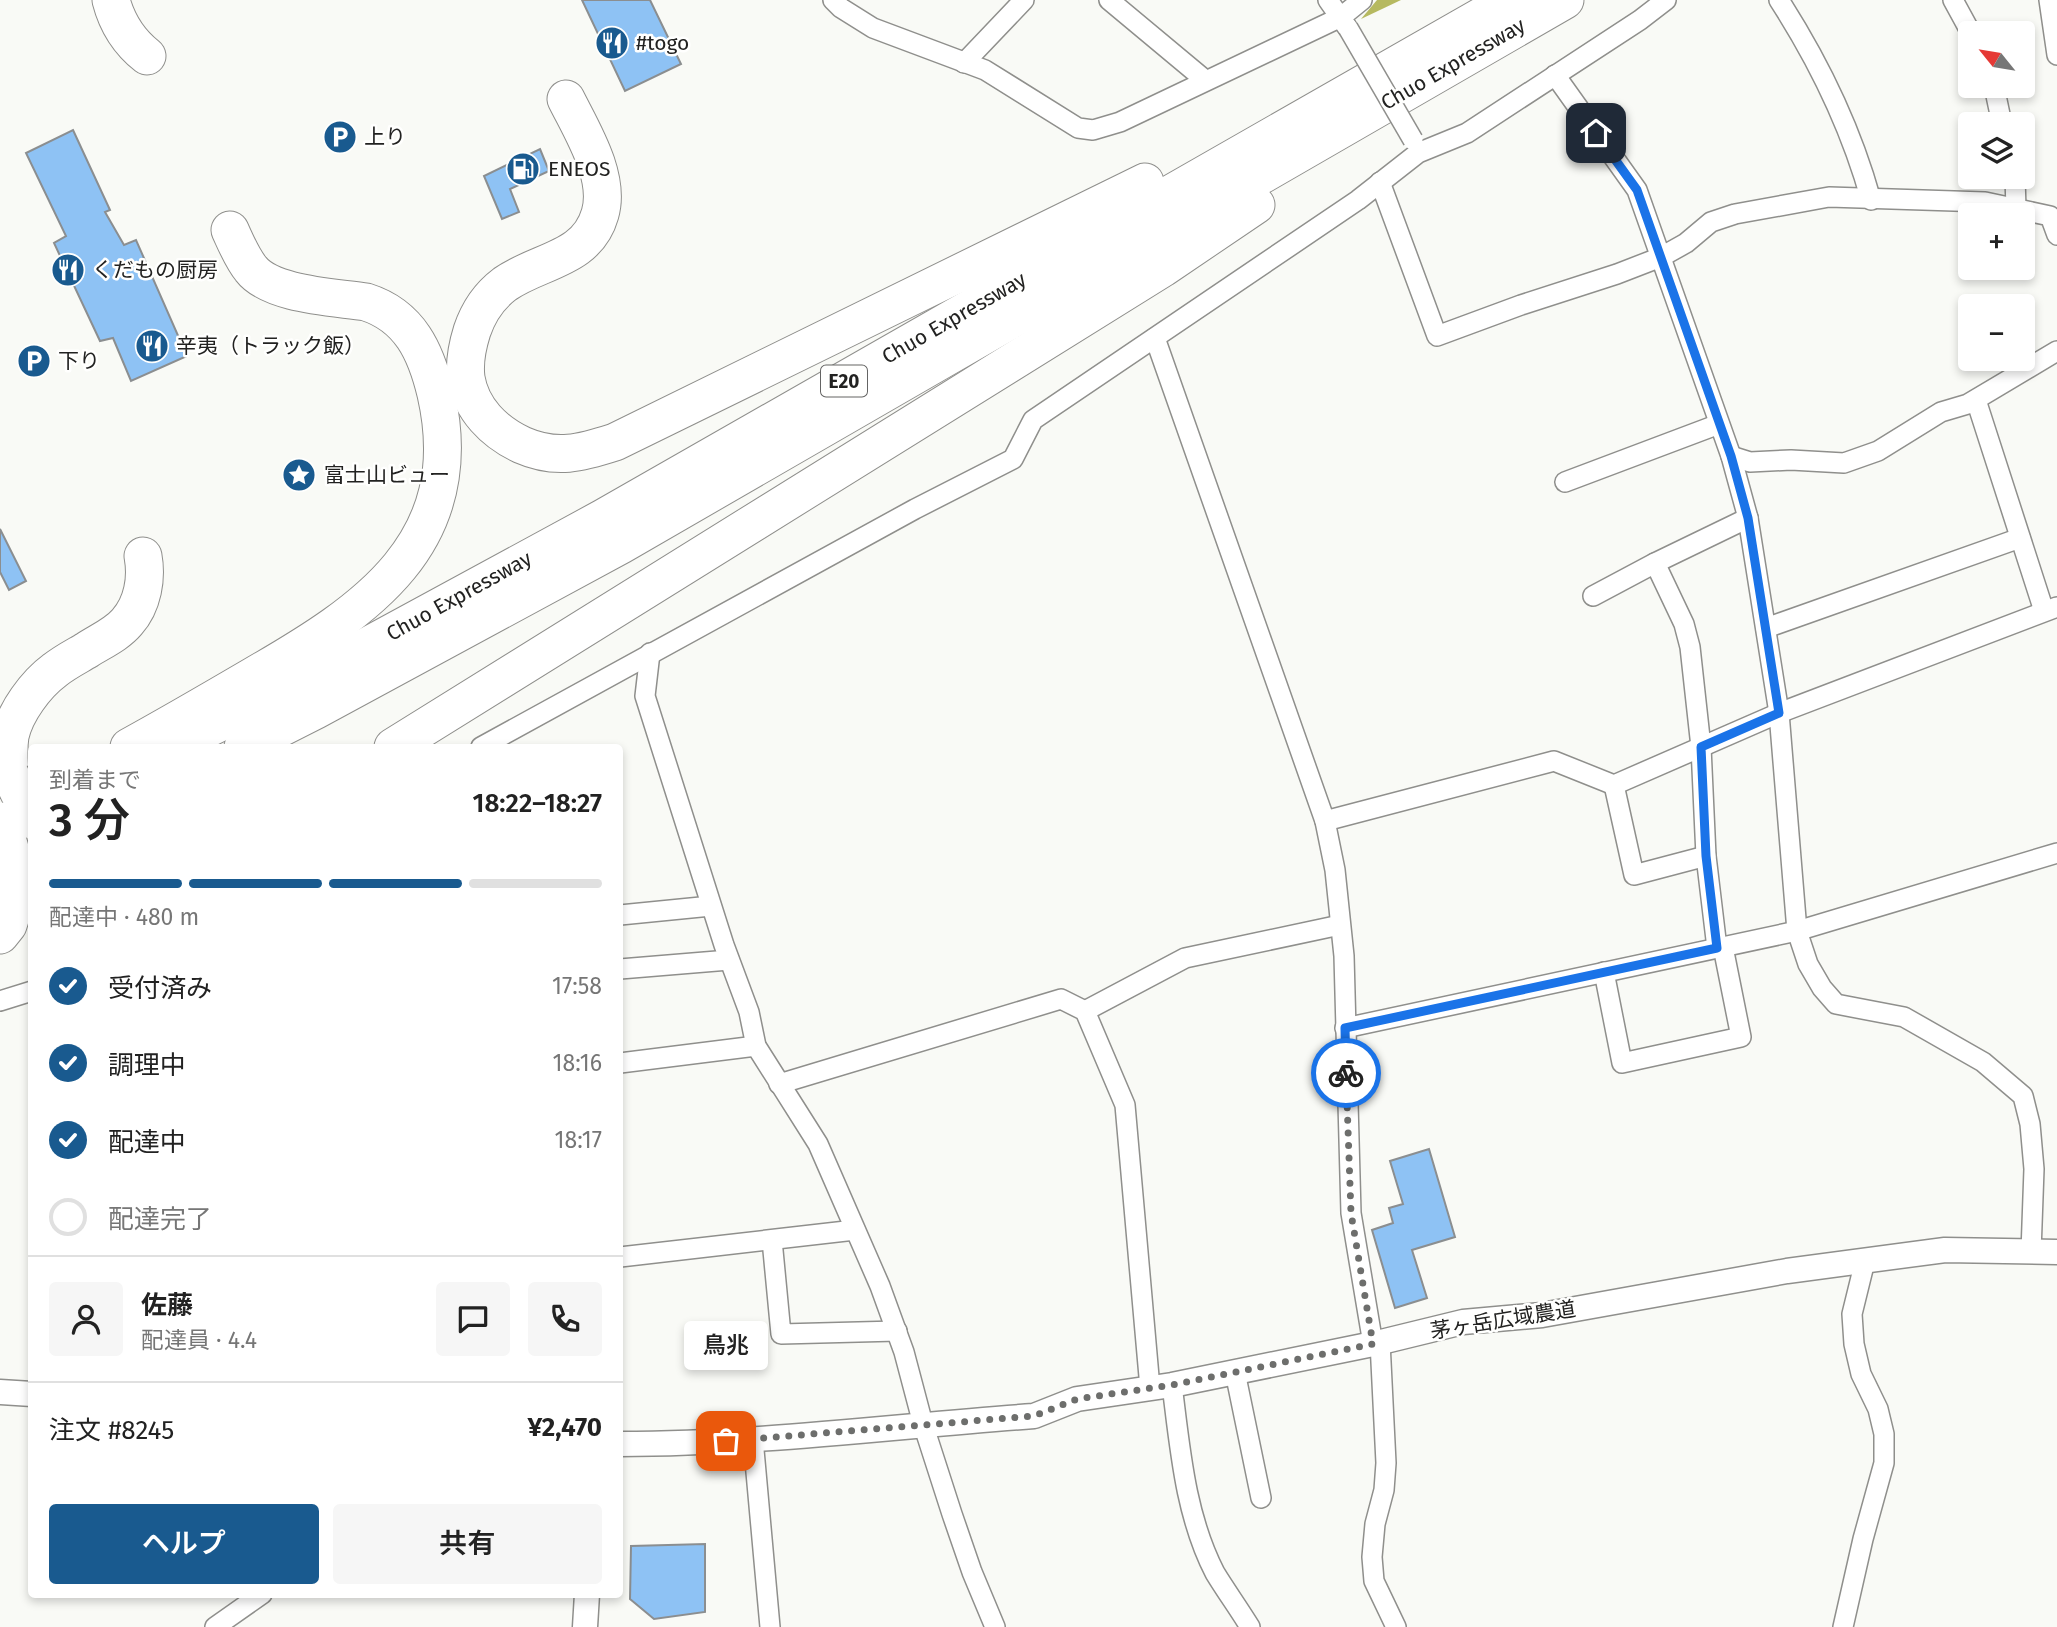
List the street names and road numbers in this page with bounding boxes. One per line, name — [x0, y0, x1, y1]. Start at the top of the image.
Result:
street label: Chuo Expressway — [1376, 12, 1530, 116]
street label: Chuo Expressway — [877, 266, 1031, 370]
road number: E20 — [821, 366, 867, 396]
street label: Chuo Expressway — [382, 545, 537, 647]
street label: 茅ヶ岳広域農道 — [1428, 1296, 1578, 1344]

